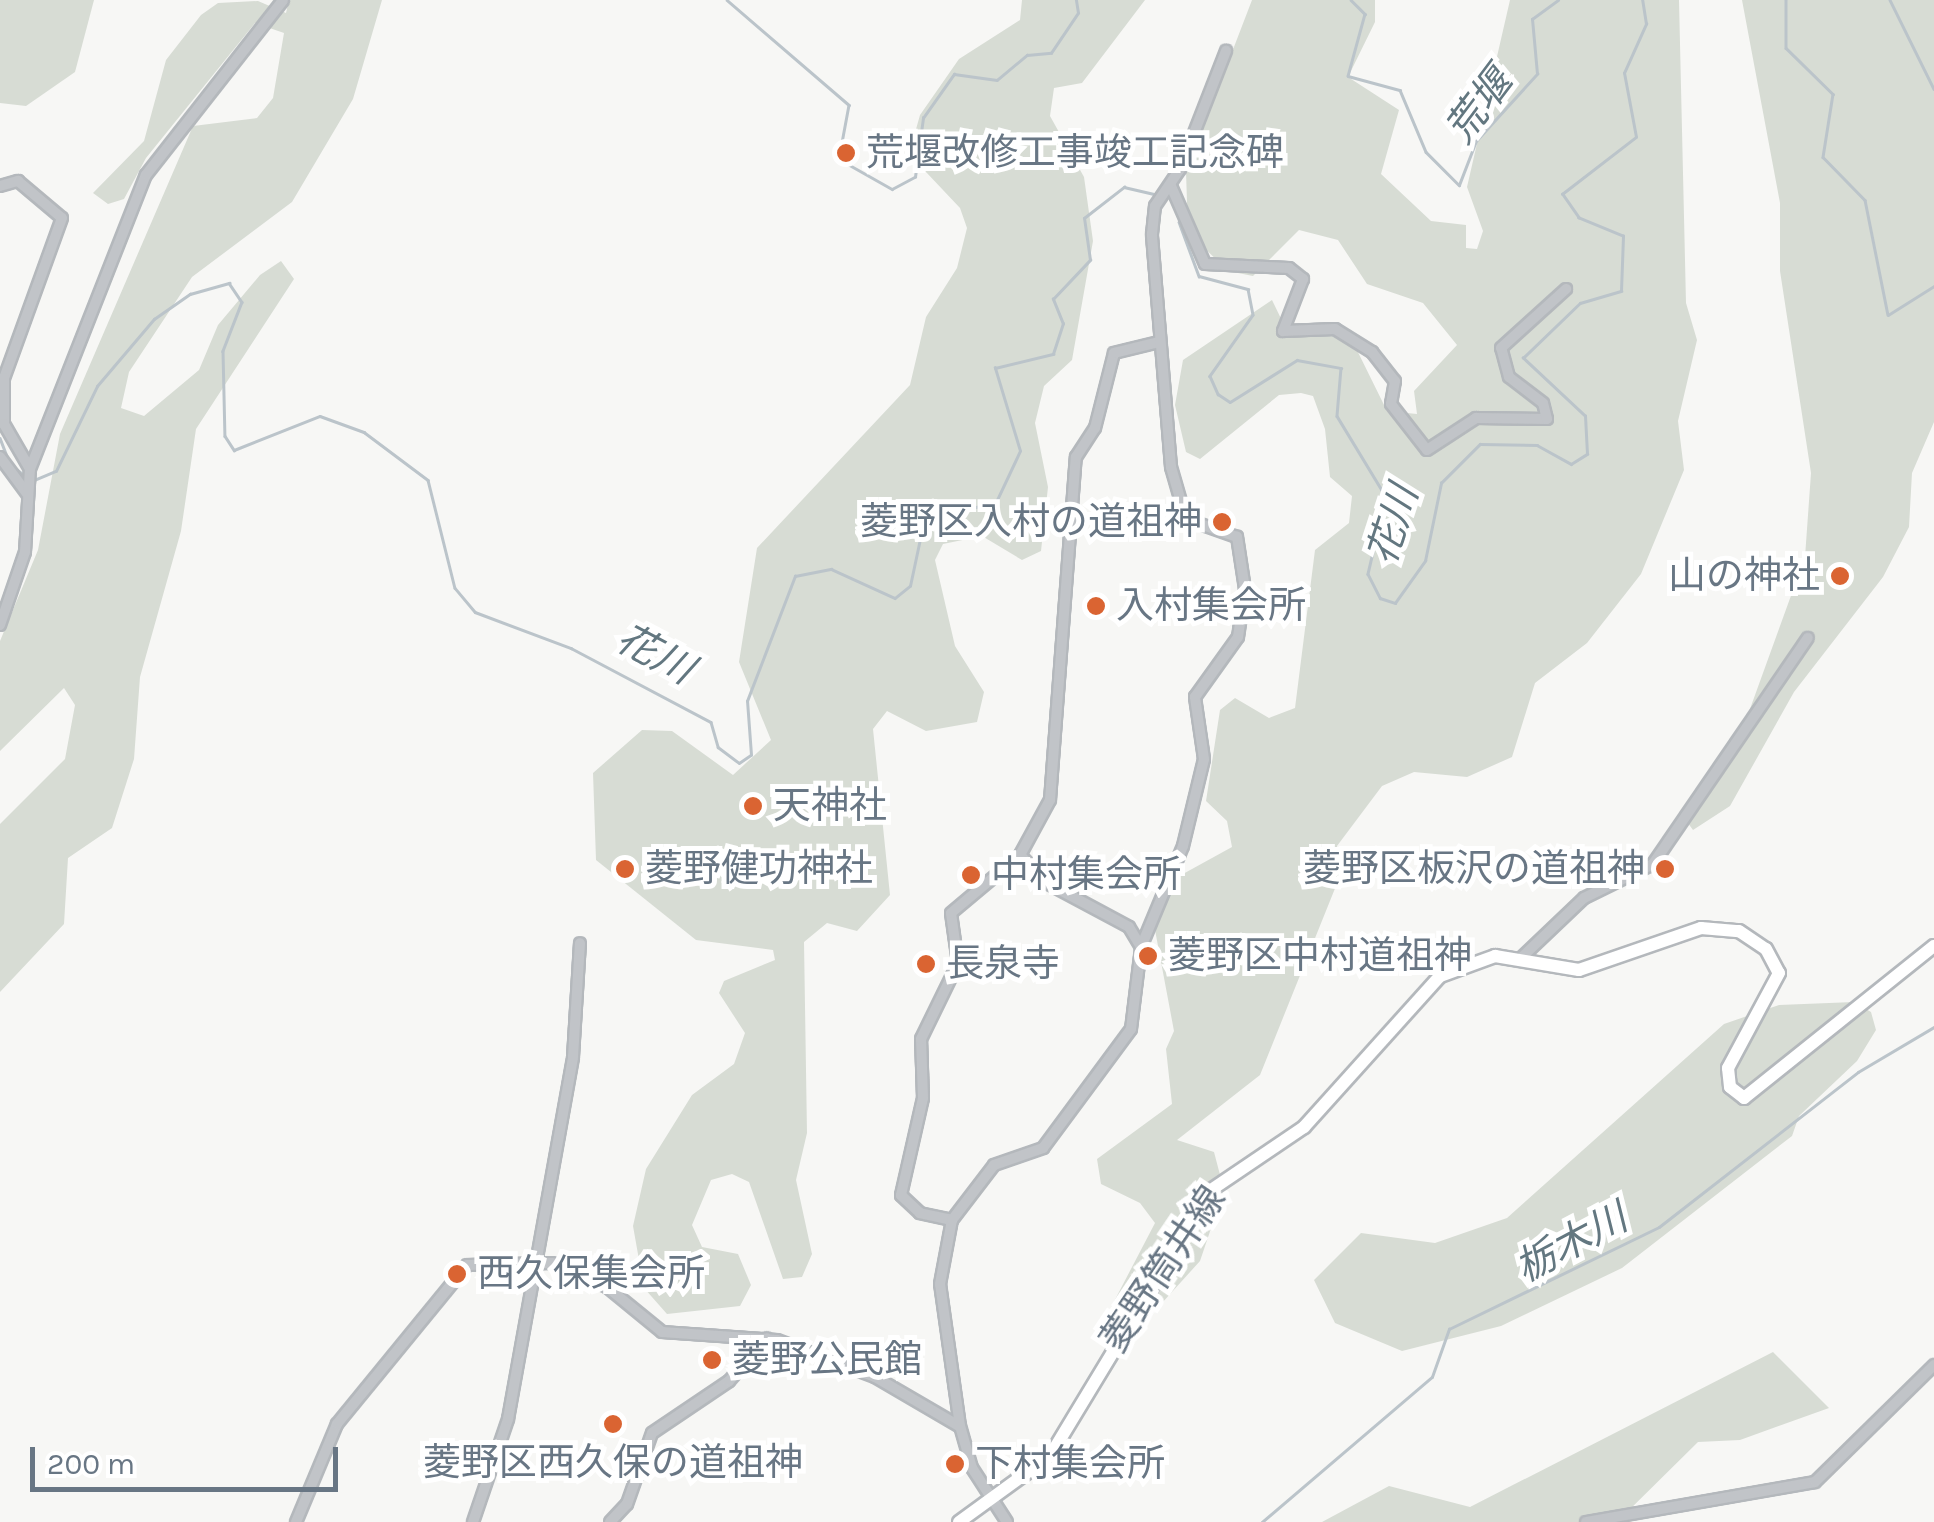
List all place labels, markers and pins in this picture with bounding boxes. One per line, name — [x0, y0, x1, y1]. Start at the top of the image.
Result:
place label: 荒堰改修工事竣工記念碑 — [866, 130, 1284, 176]
marker: 荒堰改修工事竣工記念碑 — [835, 142, 857, 164]
place label: 菱野区入村の道祖神 — [860, 499, 1202, 545]
marker: 菱野区入村の道祖神 — [1211, 511, 1233, 533]
place label: 山の神社 — [1668, 553, 1820, 599]
marker: 山の神社 — [1829, 565, 1851, 587]
place label: 入村集会所 — [1116, 583, 1306, 629]
marker: 入村集会所 — [1085, 595, 1107, 617]
place label: 天神社 — [773, 783, 887, 829]
marker: 天神社 — [742, 795, 764, 817]
place label: 菱野健功神社 — [645, 846, 873, 892]
place label: 菱野区板沢の道祖神 — [1303, 846, 1645, 892]
place label: 中村集会所 — [991, 852, 1181, 898]
marker: 菱野健功神社 — [614, 858, 636, 880]
marker: 菱野区板沢の道祖神 — [1654, 858, 1676, 880]
marker: 中村集会所 — [960, 864, 982, 886]
place label: 菱野区中村道祖神 — [1168, 933, 1472, 979]
place label: 長泉寺 — [946, 941, 1060, 987]
marker: 菱野区中村道祖神 — [1137, 945, 1159, 967]
marker: 長泉寺 — [915, 953, 937, 975]
place label: 西久保集会所 — [477, 1251, 705, 1297]
marker: 西久保集会所 — [446, 1263, 468, 1285]
place label: 菱野公民館 — [732, 1337, 922, 1383]
marker: 菱野公民館 — [701, 1349, 723, 1371]
marker: 菱野区西久保の道祖神 — [602, 1413, 624, 1435]
place label: 菱野区西久保の道祖神 — [423, 1440, 803, 1486]
place label: 下村集会所 — [975, 1441, 1165, 1487]
marker: 下村集会所 — [944, 1453, 966, 1475]

